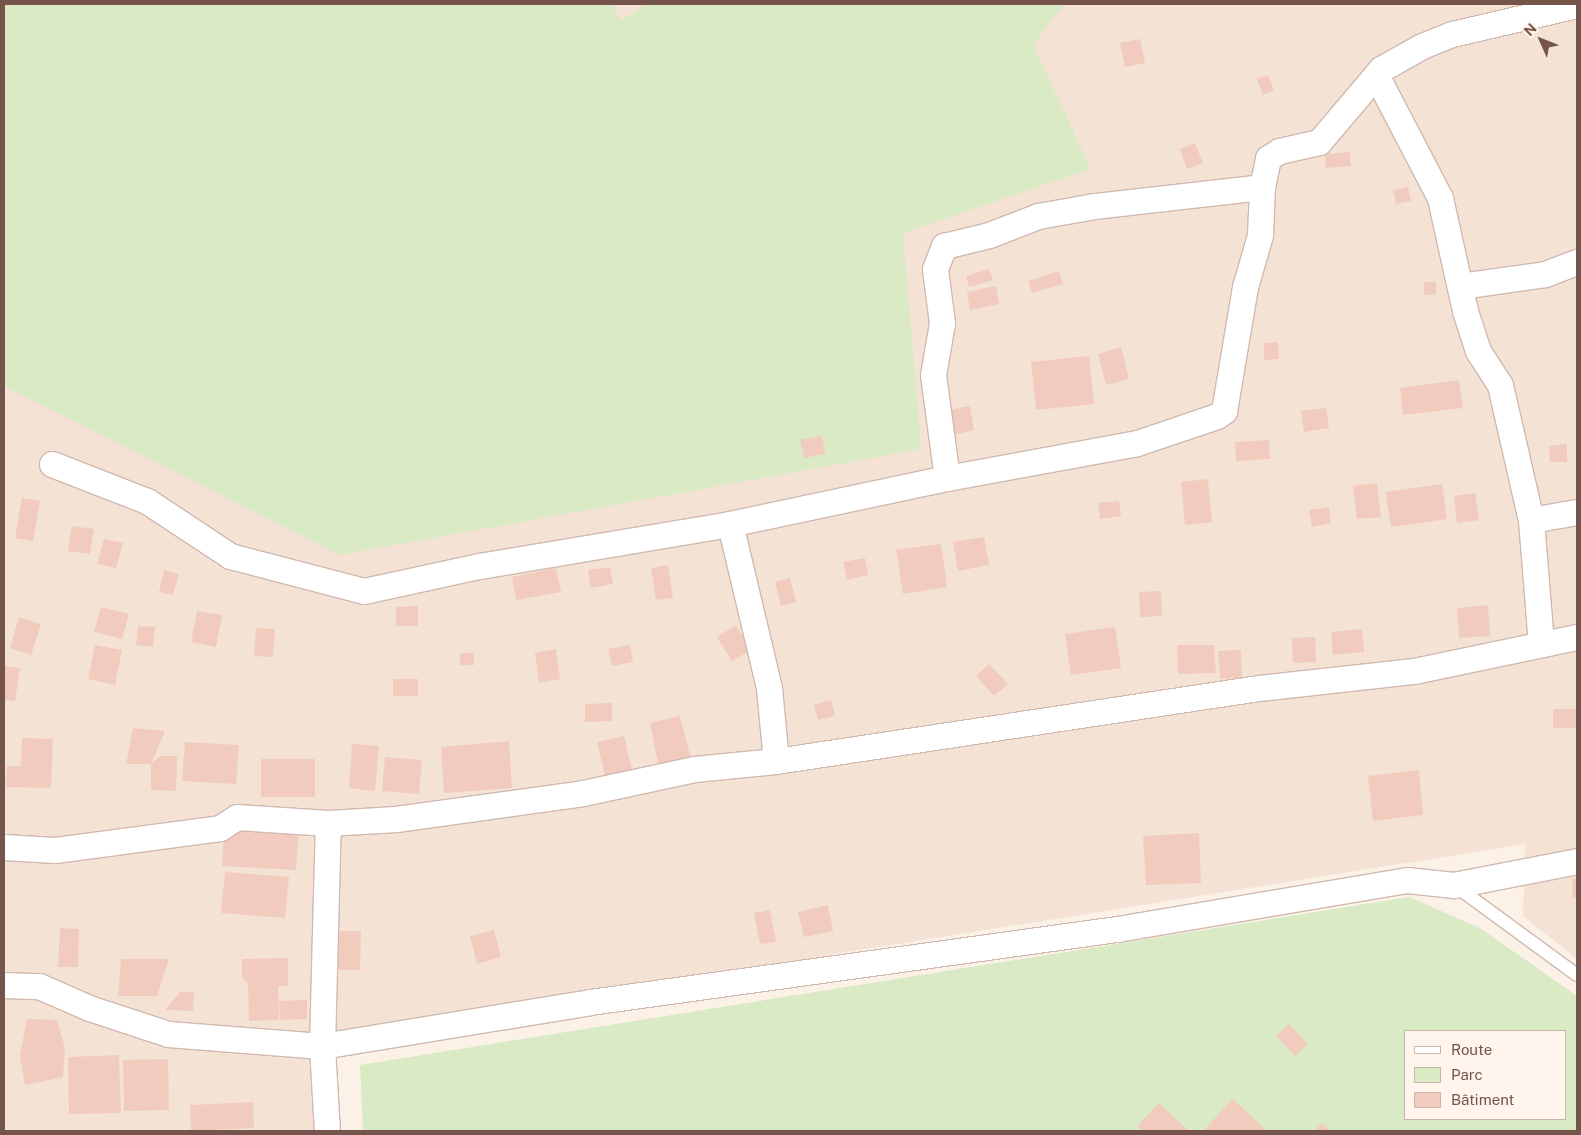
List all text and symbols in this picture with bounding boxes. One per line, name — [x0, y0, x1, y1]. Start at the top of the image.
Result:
north arrow — [1516, 15, 1566, 65]
text: N — [1521, 20, 1540, 39]
legend — [1404, 1030, 1566, 1120]
text: Route — [1451, 1041, 1492, 1058]
text: Parc — [1451, 1066, 1483, 1083]
text: Bâtiment — [1451, 1091, 1514, 1108]

